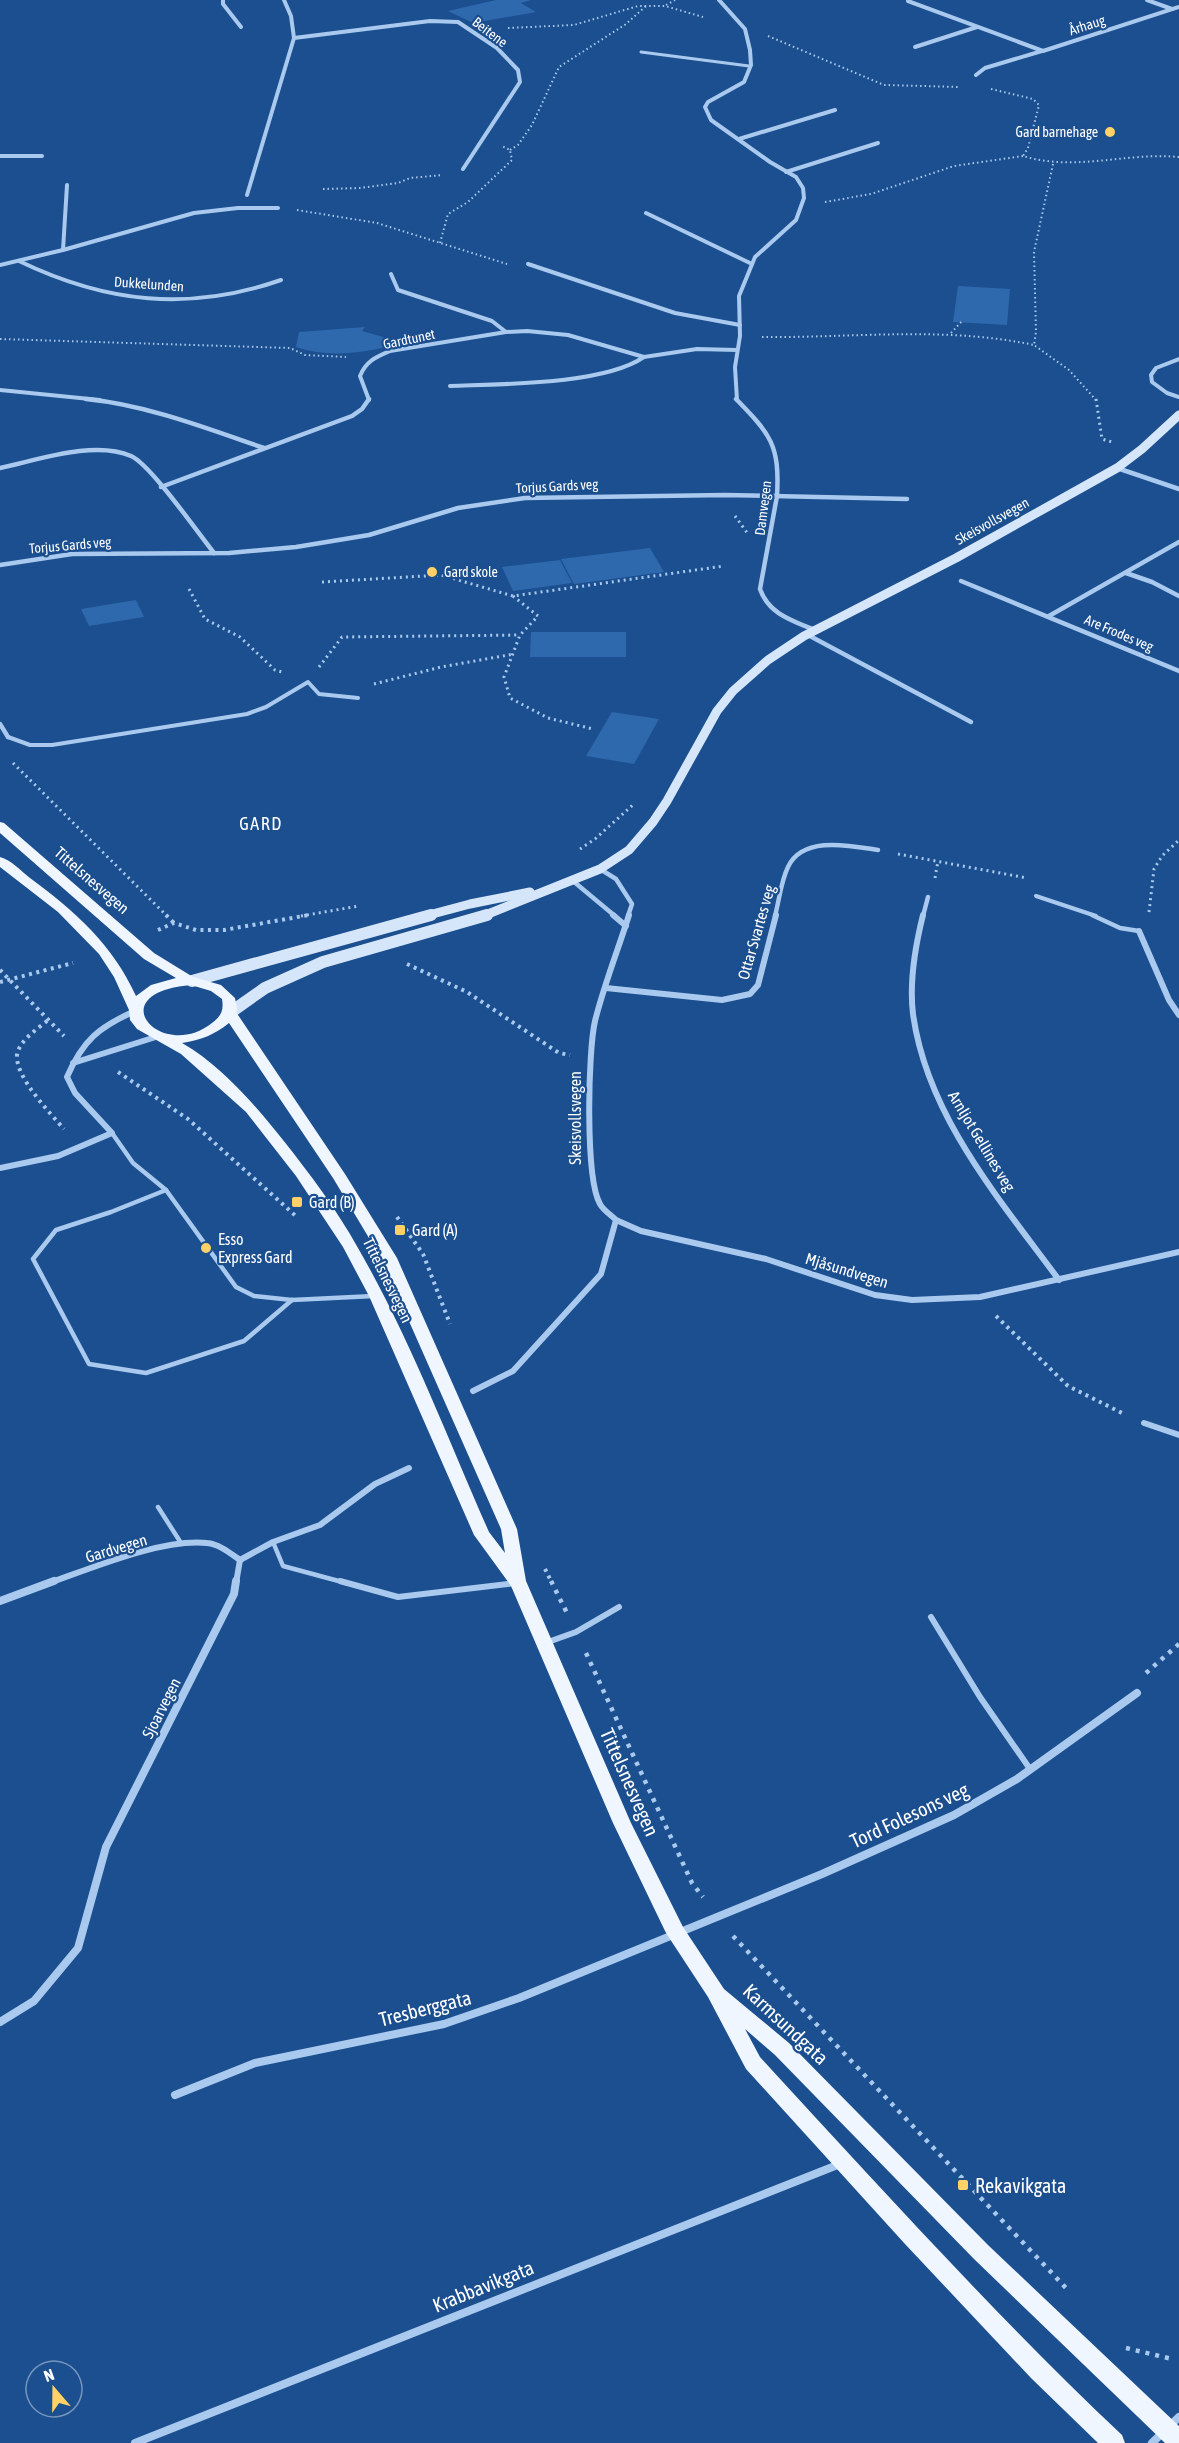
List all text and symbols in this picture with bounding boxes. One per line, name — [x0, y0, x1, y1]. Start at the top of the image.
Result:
street label: Århaug — [1067, 11, 1107, 38]
street label: Beitene — [469, 14, 511, 50]
place label: Gard barnehage — [1016, 124, 1098, 140]
marker: Gard barnehage — [1103, 125, 1117, 139]
street label: Dukkelunden — [114, 274, 184, 294]
street label: Gardtunet — [382, 326, 436, 352]
street label: Torjus Gards veg — [515, 476, 599, 496]
street label: Damvegen — [752, 480, 774, 536]
street label: Skeisvollsvegen — [952, 494, 1032, 548]
street label: Torjus Gards veg — [28, 533, 112, 557]
place label: Gard skole — [444, 564, 498, 580]
marker: Gard skole — [425, 565, 439, 579]
street label: Are Frodes veg — [1082, 611, 1156, 655]
district label: GARD — [239, 813, 283, 834]
street label: Tittelsnesvegen — [51, 843, 133, 918]
street label: Ottar Svartes veg — [734, 882, 779, 982]
street label: Skeisvollsvegen — [566, 1071, 585, 1165]
street label: Arnljot Gellines veg — [944, 1088, 1019, 1195]
place label: Gard (B) — [309, 1193, 355, 1212]
marker: Gard (B) — [290, 1195, 304, 1209]
place label: Gard (A) — [412, 1221, 458, 1240]
marker: Gard (A) — [393, 1223, 407, 1237]
place label: Esso Express Gard — [218, 1230, 293, 1267]
street label: Tittelsnesvegen — [359, 1234, 416, 1326]
marker: Esso Express Gard — [199, 1241, 213, 1255]
street label: Mjåsundvegen — [803, 1249, 891, 1292]
street label: Gardvegen — [83, 1530, 149, 1567]
street label: Sjoarvegen — [138, 1675, 185, 1742]
street label: Tittelsnesvegen — [596, 1724, 664, 1840]
street label: Tord Folesons veg — [846, 1777, 972, 1852]
street label: Karmsundgata — [739, 1979, 833, 2069]
street label: Tresberggata — [376, 1985, 474, 2031]
place label: Rekavikgata — [975, 2174, 1066, 2197]
marker: Rekavikgata — [956, 2178, 970, 2192]
street label: Krabbavikgata — [429, 2255, 537, 2317]
north arrow — [24, 2359, 84, 2419]
text: N — [41, 2365, 56, 2385]

